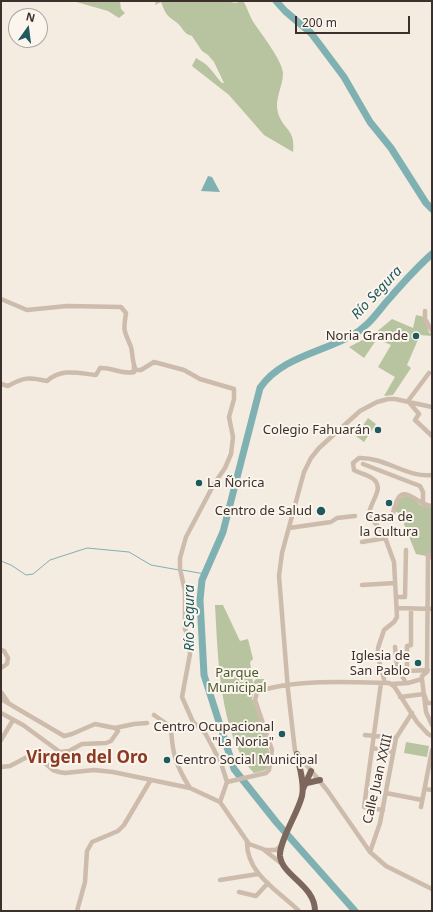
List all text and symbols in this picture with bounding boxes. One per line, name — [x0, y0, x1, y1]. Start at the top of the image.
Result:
north arrow — [8, 8, 48, 48]
text: N — [25, 8, 37, 25]
scale bar — [297, 8, 412, 34]
text: 200 m — [302, 14, 337, 31]
water label: Río Segura — [348, 263, 406, 323]
place label: Noria Grande — [326, 328, 408, 344]
marker: Noria Grande — [411, 331, 421, 341]
place label: Colegio Fahuarán — [263, 422, 370, 438]
marker: Colegio Fahuarán — [373, 425, 383, 435]
place label: La Ñorica — [207, 475, 264, 491]
marker: La Ñorica — [194, 478, 204, 488]
marker: Casa de la Cultura — [384, 498, 394, 508]
place label: Centro de Salud — [215, 503, 312, 519]
marker: Centro de Salud — [315, 505, 327, 517]
place label: Casa de la Cultura — [360, 509, 418, 540]
water label: Río Segura — [182, 585, 198, 651]
place label: Iglesia de San Pablo — [350, 648, 410, 679]
marker: Iglesia de San Pablo — [413, 658, 423, 668]
park label: Parque Municipal — [207, 665, 267, 696]
place label: Centro Ocupacional "La Noria" — [154, 719, 274, 750]
marker: Centro Ocupacional "La Noria" — [277, 729, 287, 739]
street label: Calle Juan XXIII — [360, 733, 396, 825]
district label: Virgen del Oro — [26, 748, 148, 768]
place label: Centro Social Municipal — [175, 752, 318, 768]
marker: Centro Social Municipal — [162, 755, 172, 765]

